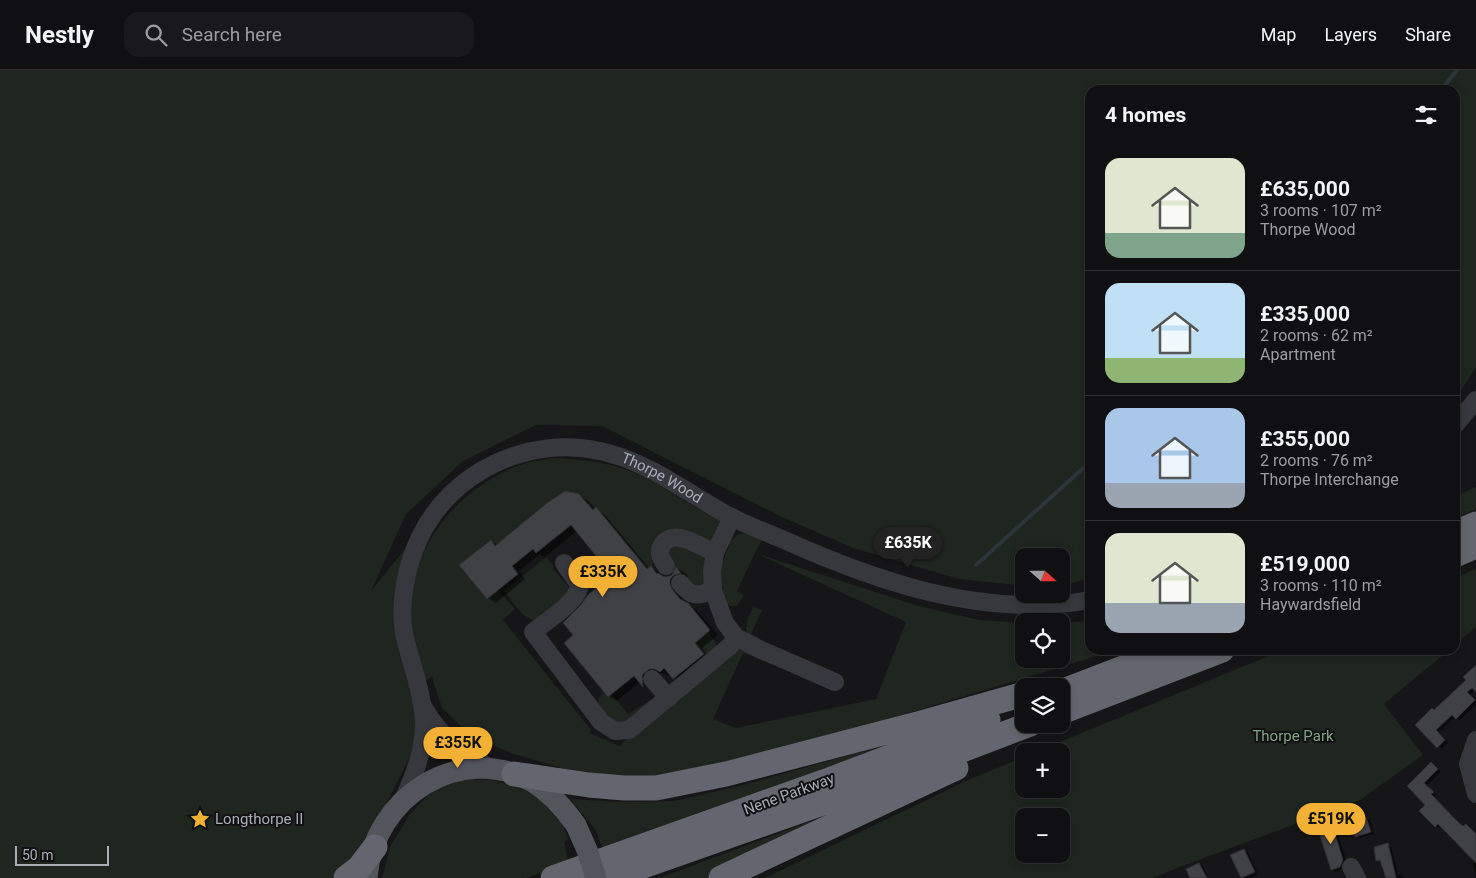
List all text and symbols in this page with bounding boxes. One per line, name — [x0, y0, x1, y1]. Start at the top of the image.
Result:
search box — [124, 12, 474, 57]
text: Nestly — [25, 21, 94, 49]
icon: search — [142, 21, 170, 49]
text: Search here — [182, 23, 282, 46]
text: Map — [1261, 24, 1296, 45]
text: Layers — [1324, 24, 1377, 45]
text: Share — [1405, 24, 1451, 45]
icon: filters — [1412, 101, 1440, 129]
text: 4 homes — [1105, 103, 1186, 127]
text: £635,000 — [1260, 177, 1350, 201]
icon: home — [1145, 178, 1205, 238]
text: 3 rooms · 107 m² — [1260, 201, 1382, 220]
text: Thorpe Wood — [1260, 220, 1356, 239]
text: £335,000 — [1260, 302, 1350, 326]
icon: home — [1145, 303, 1205, 363]
text: 2 rooms · 62 m² — [1260, 326, 1373, 345]
text: Apartment — [1260, 345, 1336, 364]
text: £355,000 — [1260, 427, 1350, 451]
icon: home — [1145, 428, 1205, 488]
street label: Thorpe Wood — [619, 449, 706, 507]
text: 2 rooms · 76 m² — [1260, 451, 1373, 470]
text: Thorpe Interchange — [1260, 470, 1399, 489]
pin: £635K — [873, 526, 943, 569]
text: £635K — [884, 533, 932, 552]
north arrow — [1015, 548, 1070, 602]
map controls — [1015, 548, 1070, 863]
text: £519,000 — [1260, 552, 1350, 576]
icon: home — [1145, 553, 1205, 613]
pin: £335K — [568, 556, 638, 598]
text: £335K — [579, 562, 627, 581]
text: 3 rooms · 110 m² — [1260, 576, 1382, 595]
text: Haywardsfield — [1260, 595, 1361, 614]
button: locate — [1015, 613, 1070, 668]
button: layers — [1015, 678, 1070, 733]
pin: £355K — [423, 726, 493, 769]
park label: Thorpe Park — [1252, 727, 1334, 745]
text: £355K — [434, 733, 482, 752]
button: + — [1015, 743, 1070, 798]
street label: Nene Parkway — [741, 769, 837, 819]
pin: £519K — [1296, 802, 1366, 845]
place icon: Longthorpe II — [189, 808, 211, 830]
button: − — [1015, 808, 1070, 863]
text: £519K — [1307, 809, 1355, 828]
place label: Longthorpe II — [215, 810, 303, 828]
scale bar — [15, 843, 109, 866]
text: 50 m — [22, 847, 54, 863]

